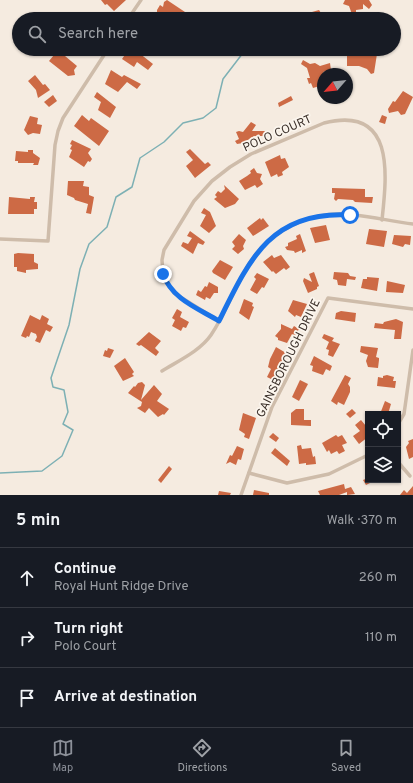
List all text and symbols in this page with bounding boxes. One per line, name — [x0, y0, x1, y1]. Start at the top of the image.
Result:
search box — [12, 12, 401, 56]
icon: search — [26, 23, 48, 45]
text: Search here — [58, 25, 138, 44]
north arrow — [317, 68, 353, 104]
street label: POLO COURT — [240, 112, 314, 156]
route start — [341, 206, 359, 224]
route end — [154, 265, 172, 283]
street label: GAINSBOROUGH DRIVE — [253, 296, 325, 420]
map controls — [365, 411, 401, 483]
button: locate — [365, 411, 401, 447]
button: layers — [365, 447, 401, 483]
text: 5 min — [16, 510, 60, 532]
text: Walk · 370 m — [327, 513, 397, 529]
text: Continue — [54, 560, 116, 579]
icon: ahead — [16, 567, 38, 589]
text: 260 m — [359, 570, 397, 586]
text: Royal Hunt Ridge Drive — [54, 579, 188, 595]
text: Turn right — [54, 620, 123, 639]
icon: right — [16, 627, 38, 649]
text: 110 m — [365, 630, 397, 646]
text: Polo Court — [54, 639, 117, 655]
icon: arrive — [16, 687, 38, 709]
text: Arrive at destination — [54, 688, 197, 707]
tab: Map — [52, 737, 74, 775]
tab: Directions — [177, 737, 227, 775]
tab: Saved — [331, 737, 361, 775]

